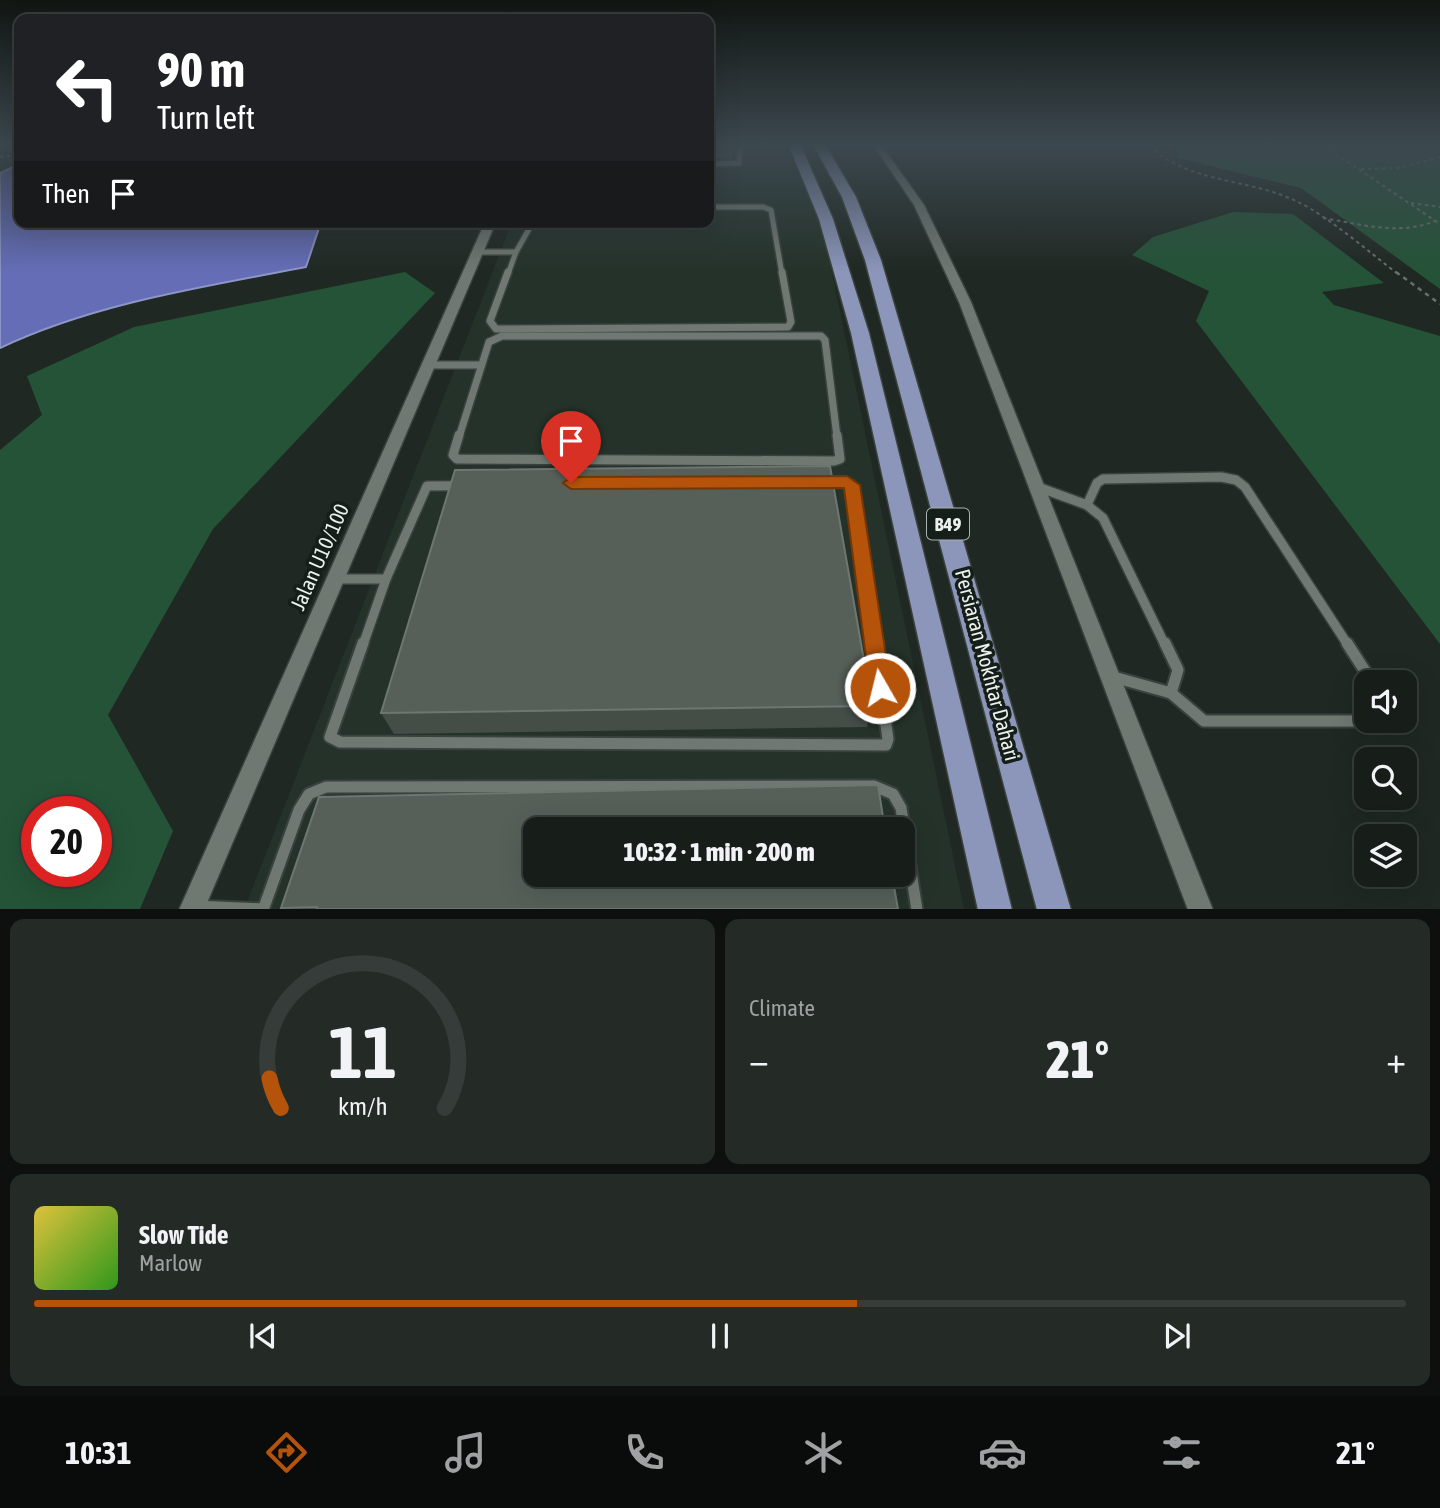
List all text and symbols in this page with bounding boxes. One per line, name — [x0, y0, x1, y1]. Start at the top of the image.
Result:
text: 90 m — [157, 41, 245, 97]
icon: left — [42, 42, 133, 133]
text: Turn left — [157, 99, 255, 136]
icon: arrive — [104, 175, 142, 213]
text: Then — [42, 179, 90, 209]
pin — [541, 411, 601, 483]
icon: arrive — [552, 422, 590, 460]
street label: Jalan U10/100 — [285, 500, 353, 613]
road number: B49 — [927, 509, 969, 540]
street label: Persiaran Mokhtar Dahari — [951, 566, 1025, 763]
position arrow — [843, 651, 917, 725]
map controls — [1354, 670, 1417, 887]
button: sound — [1354, 670, 1417, 733]
button: search — [1354, 747, 1417, 810]
speed limit sign: 20 — [21, 796, 112, 887]
button: layers — [1354, 824, 1417, 887]
text: 10:32 · 1 min · 200 m — [623, 837, 815, 867]
text: Climate — [749, 995, 815, 1021]
text: 11 — [328, 1010, 397, 1093]
text: 21° — [1046, 1029, 1109, 1089]
text: − — [749, 1038, 769, 1081]
text: + — [1386, 1038, 1406, 1081]
text: km/h — [338, 1091, 387, 1119]
text: Slow Tide — [139, 1220, 229, 1250]
text: Marlow — [139, 1250, 202, 1276]
icon: previous — [244, 1317, 282, 1355]
icon: pause — [701, 1317, 739, 1355]
icon: next — [1158, 1317, 1196, 1355]
icon: directions — [262, 1428, 311, 1477]
icon: music — [441, 1428, 490, 1477]
icon: phone — [620, 1428, 669, 1477]
icon: climate — [799, 1428, 848, 1477]
icon: car — [978, 1428, 1027, 1477]
icon: filters — [1157, 1428, 1206, 1477]
text: 10:31 — [65, 1434, 132, 1471]
text: 21° — [1336, 1434, 1375, 1471]

